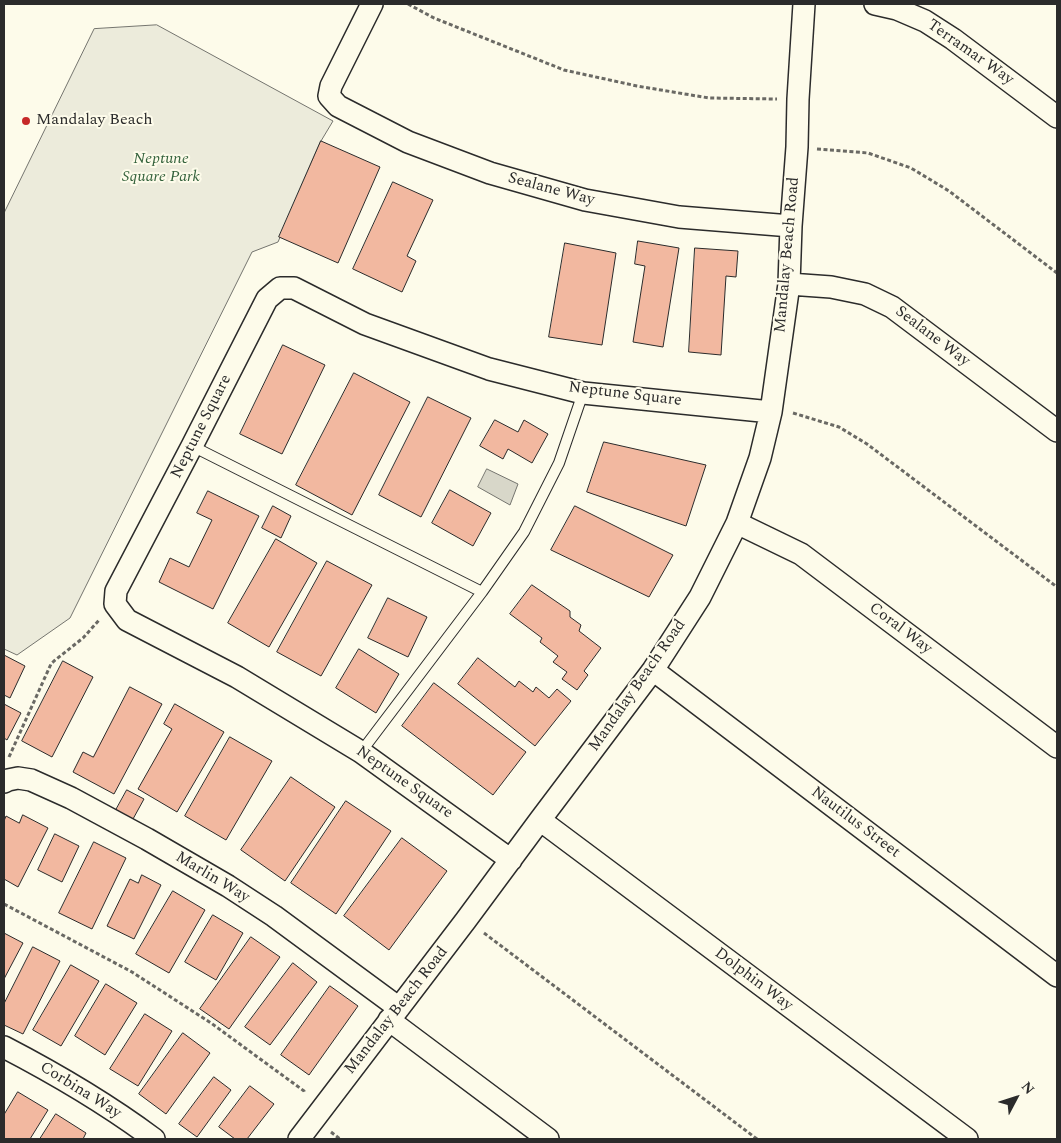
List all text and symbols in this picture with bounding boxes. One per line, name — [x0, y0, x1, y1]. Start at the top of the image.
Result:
street label: Terramar Way — [923, 16, 1017, 90]
place label: Mandalay Beach — [36, 111, 153, 131]
marker: Mandalay Beach — [20, 115, 32, 127]
park label: Neptune Square Park — [122, 150, 200, 188]
street label: Sealane Way — [506, 169, 596, 211]
street label: Mandalay Beach Road — [772, 176, 804, 334]
street label: Sealane Way — [891, 303, 973, 371]
street label: Neptune Square — [168, 372, 236, 482]
street label: Neptune Square — [567, 379, 683, 411]
street label: Coral Way — [865, 599, 935, 659]
street label: Mandalay Beach Road — [585, 616, 691, 756]
street label: Neptune Square — [352, 742, 456, 824]
street label: Nautilus Street — [807, 783, 903, 863]
street label: Marlin Way — [171, 848, 253, 908]
street label: Mandalay Beach Road — [341, 943, 453, 1079]
street label: Dolphin Way — [710, 944, 796, 1016]
street label: Corbina Way — [36, 1058, 124, 1124]
north arrow — [991, 1073, 1041, 1123]
text: N — [1016, 1077, 1040, 1099]

